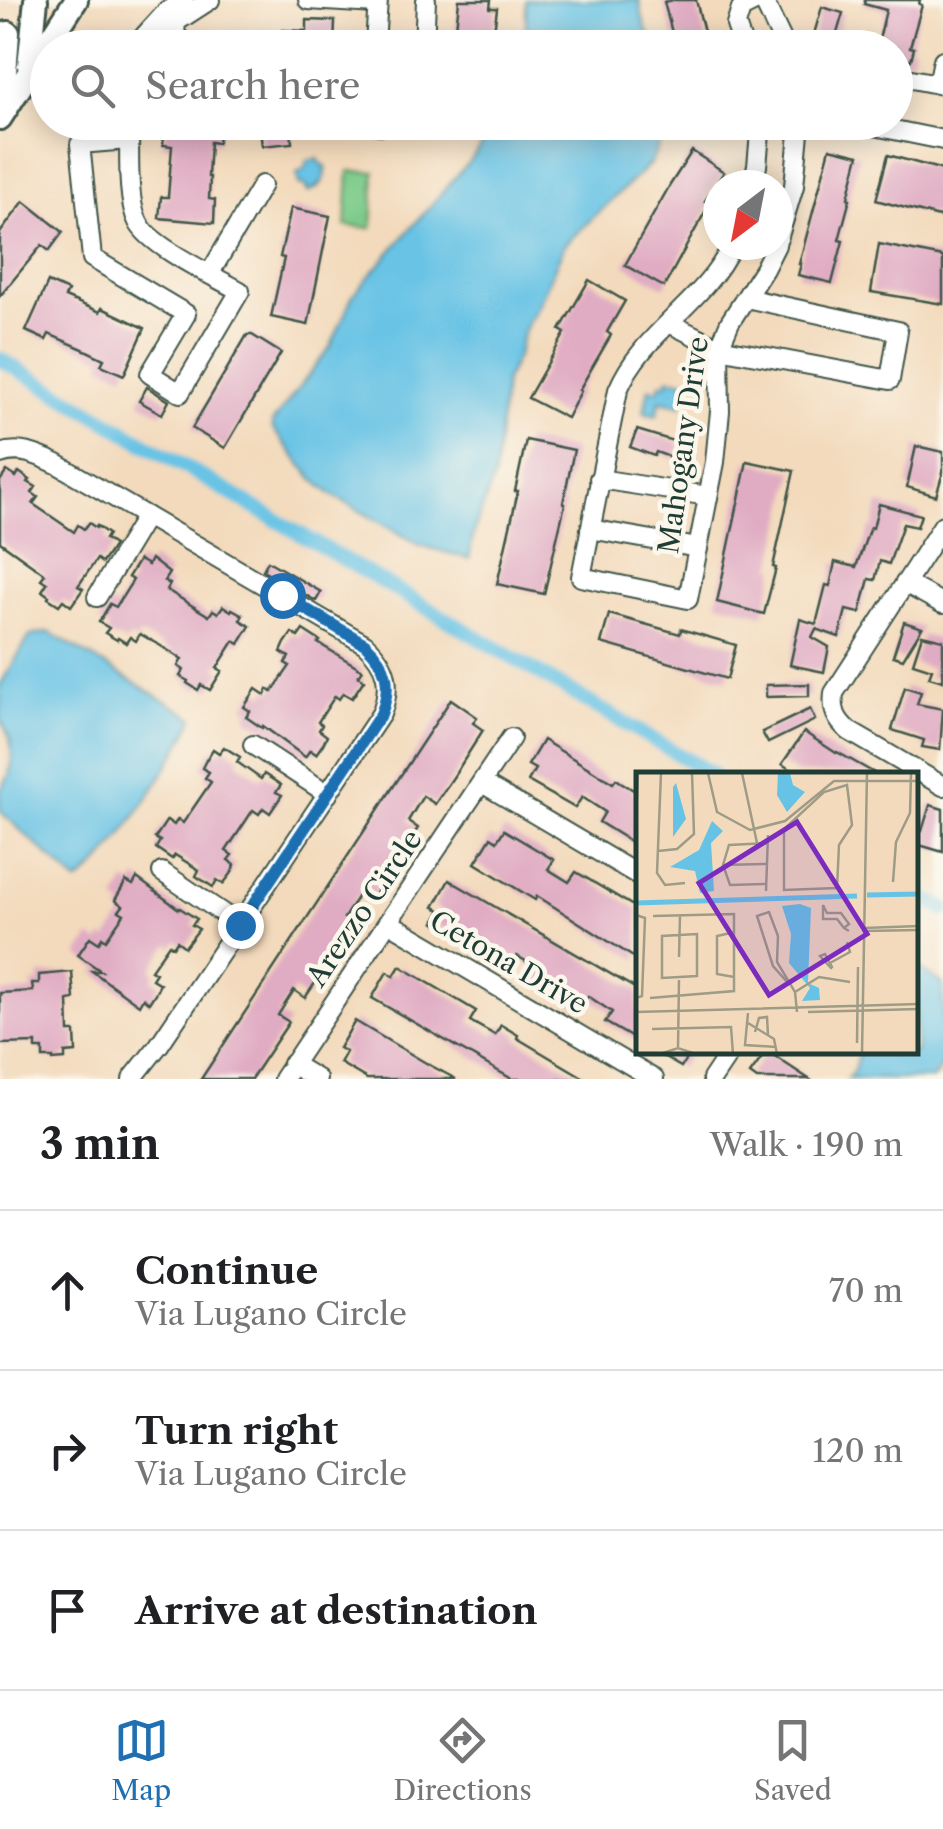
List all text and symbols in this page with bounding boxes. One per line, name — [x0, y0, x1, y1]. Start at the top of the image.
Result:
search box — [30, 30, 913, 140]
icon: search — [65, 58, 120, 113]
text: Search here — [145, 62, 360, 109]
north arrow — [703, 170, 793, 260]
street label: Mahogany Drive — [651, 334, 715, 556]
route start — [260, 573, 306, 619]
inset map — [636, 772, 918, 1054]
street label: Arezzo Circle — [299, 823, 429, 994]
route end — [218, 903, 264, 949]
street label: Cetona Drive — [424, 903, 594, 1021]
text: 3 min — [40, 1118, 160, 1170]
text: Walk · 190 m — [710, 1125, 903, 1164]
text: Continue — [135, 1247, 318, 1294]
icon: ahead — [40, 1263, 95, 1318]
text: 70 m — [829, 1271, 903, 1310]
text: Via Lugano Circle — [135, 1294, 407, 1333]
text: Turn right — [135, 1407, 338, 1454]
icon: right — [40, 1423, 95, 1478]
text: 120 m — [813, 1431, 903, 1470]
text: Via Lugano Circle — [135, 1454, 407, 1493]
icon: arrive — [40, 1583, 95, 1638]
text: Arrive at destination — [135, 1587, 538, 1634]
tab: Map — [111, 1713, 171, 1807]
tab: Directions — [393, 1713, 532, 1807]
tab: Saved — [754, 1713, 832, 1807]

